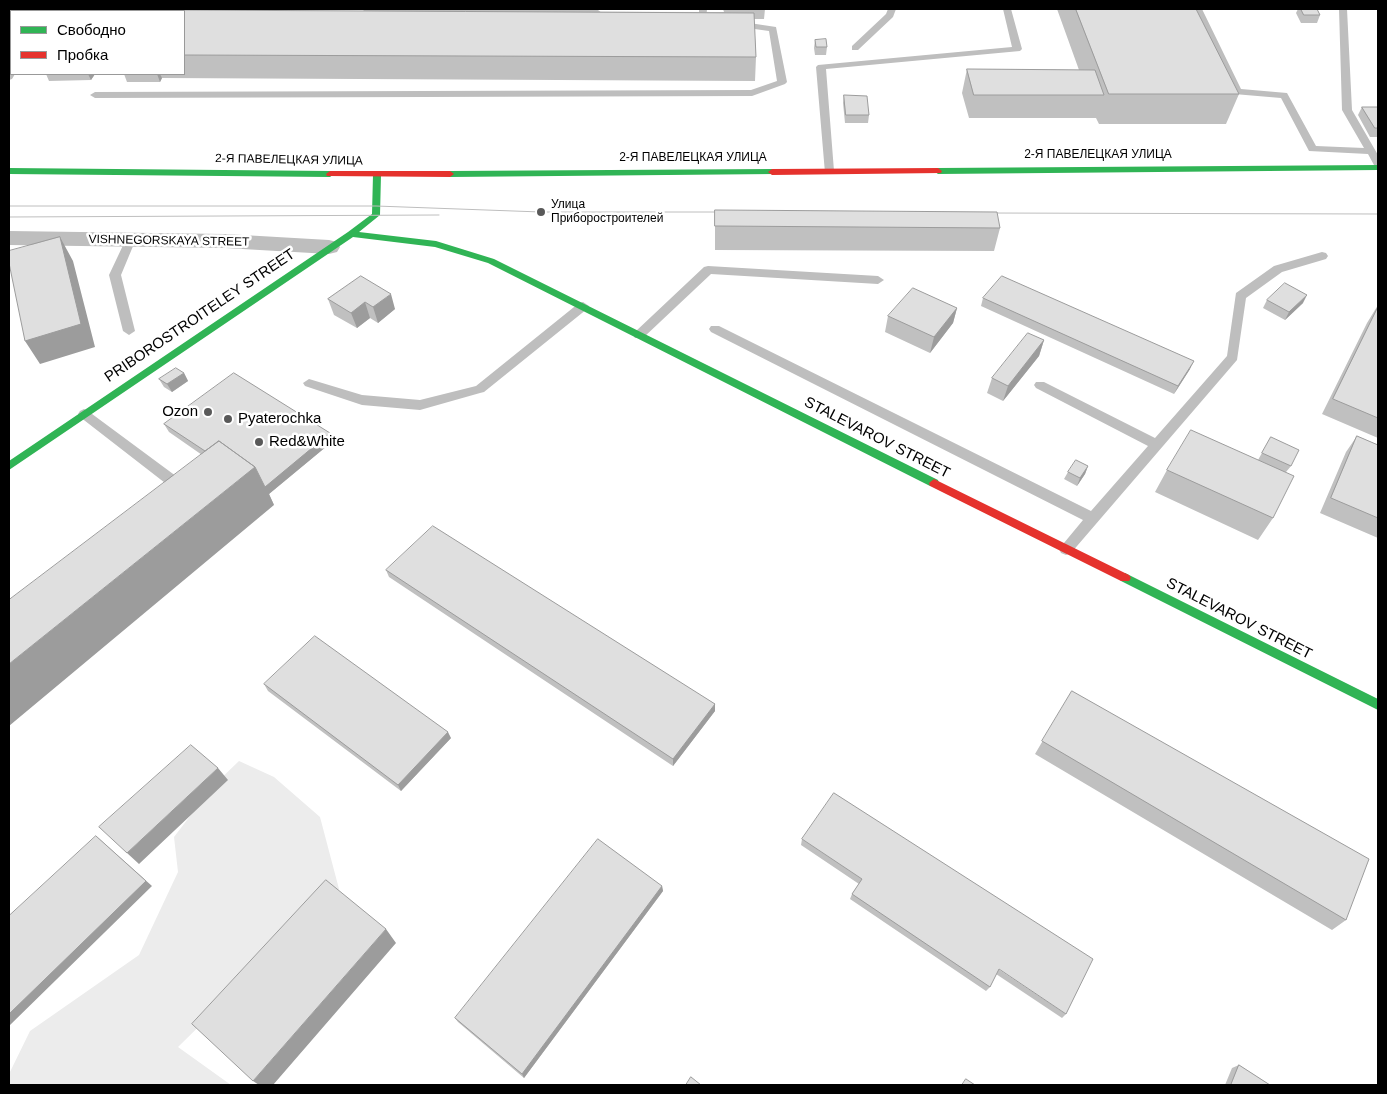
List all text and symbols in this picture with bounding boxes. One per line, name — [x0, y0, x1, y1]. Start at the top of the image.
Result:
legend — [10, 10, 185, 75]
text: Свободно — [57, 21, 126, 38]
text: Пробка — [57, 46, 108, 63]
street label: 2-Я ПАВЕЛЕЦКАЯ УЛИЦА — [1024, 148, 1172, 162]
street label: 2-Я ПАВЕЛЕЦКАЯ УЛИЦА — [619, 151, 767, 165]
street label: 2-Я ПАВЕЛЕЦКАЯ УЛИЦА — [215, 152, 363, 168]
place label: Улица Приборостроителей — [551, 198, 663, 226]
marker: Улица Приборостроителей — [535, 206, 547, 218]
street label: VISHNEGORSKAYA STREET — [88, 232, 250, 250]
street label: PRIBOROSTROITELEY STREET — [101, 245, 299, 387]
street label: STALEVAROV STREET — [801, 393, 953, 483]
place label: Ozon — [162, 403, 198, 421]
marker: Ozon — [202, 406, 214, 418]
place label: Pyaterochka — [238, 410, 321, 428]
marker: Pyaterochka — [222, 413, 234, 425]
place label: Red&White — [269, 433, 345, 451]
marker: Red&White — [253, 436, 265, 448]
street label: STALEVAROV STREET — [1163, 574, 1315, 664]

